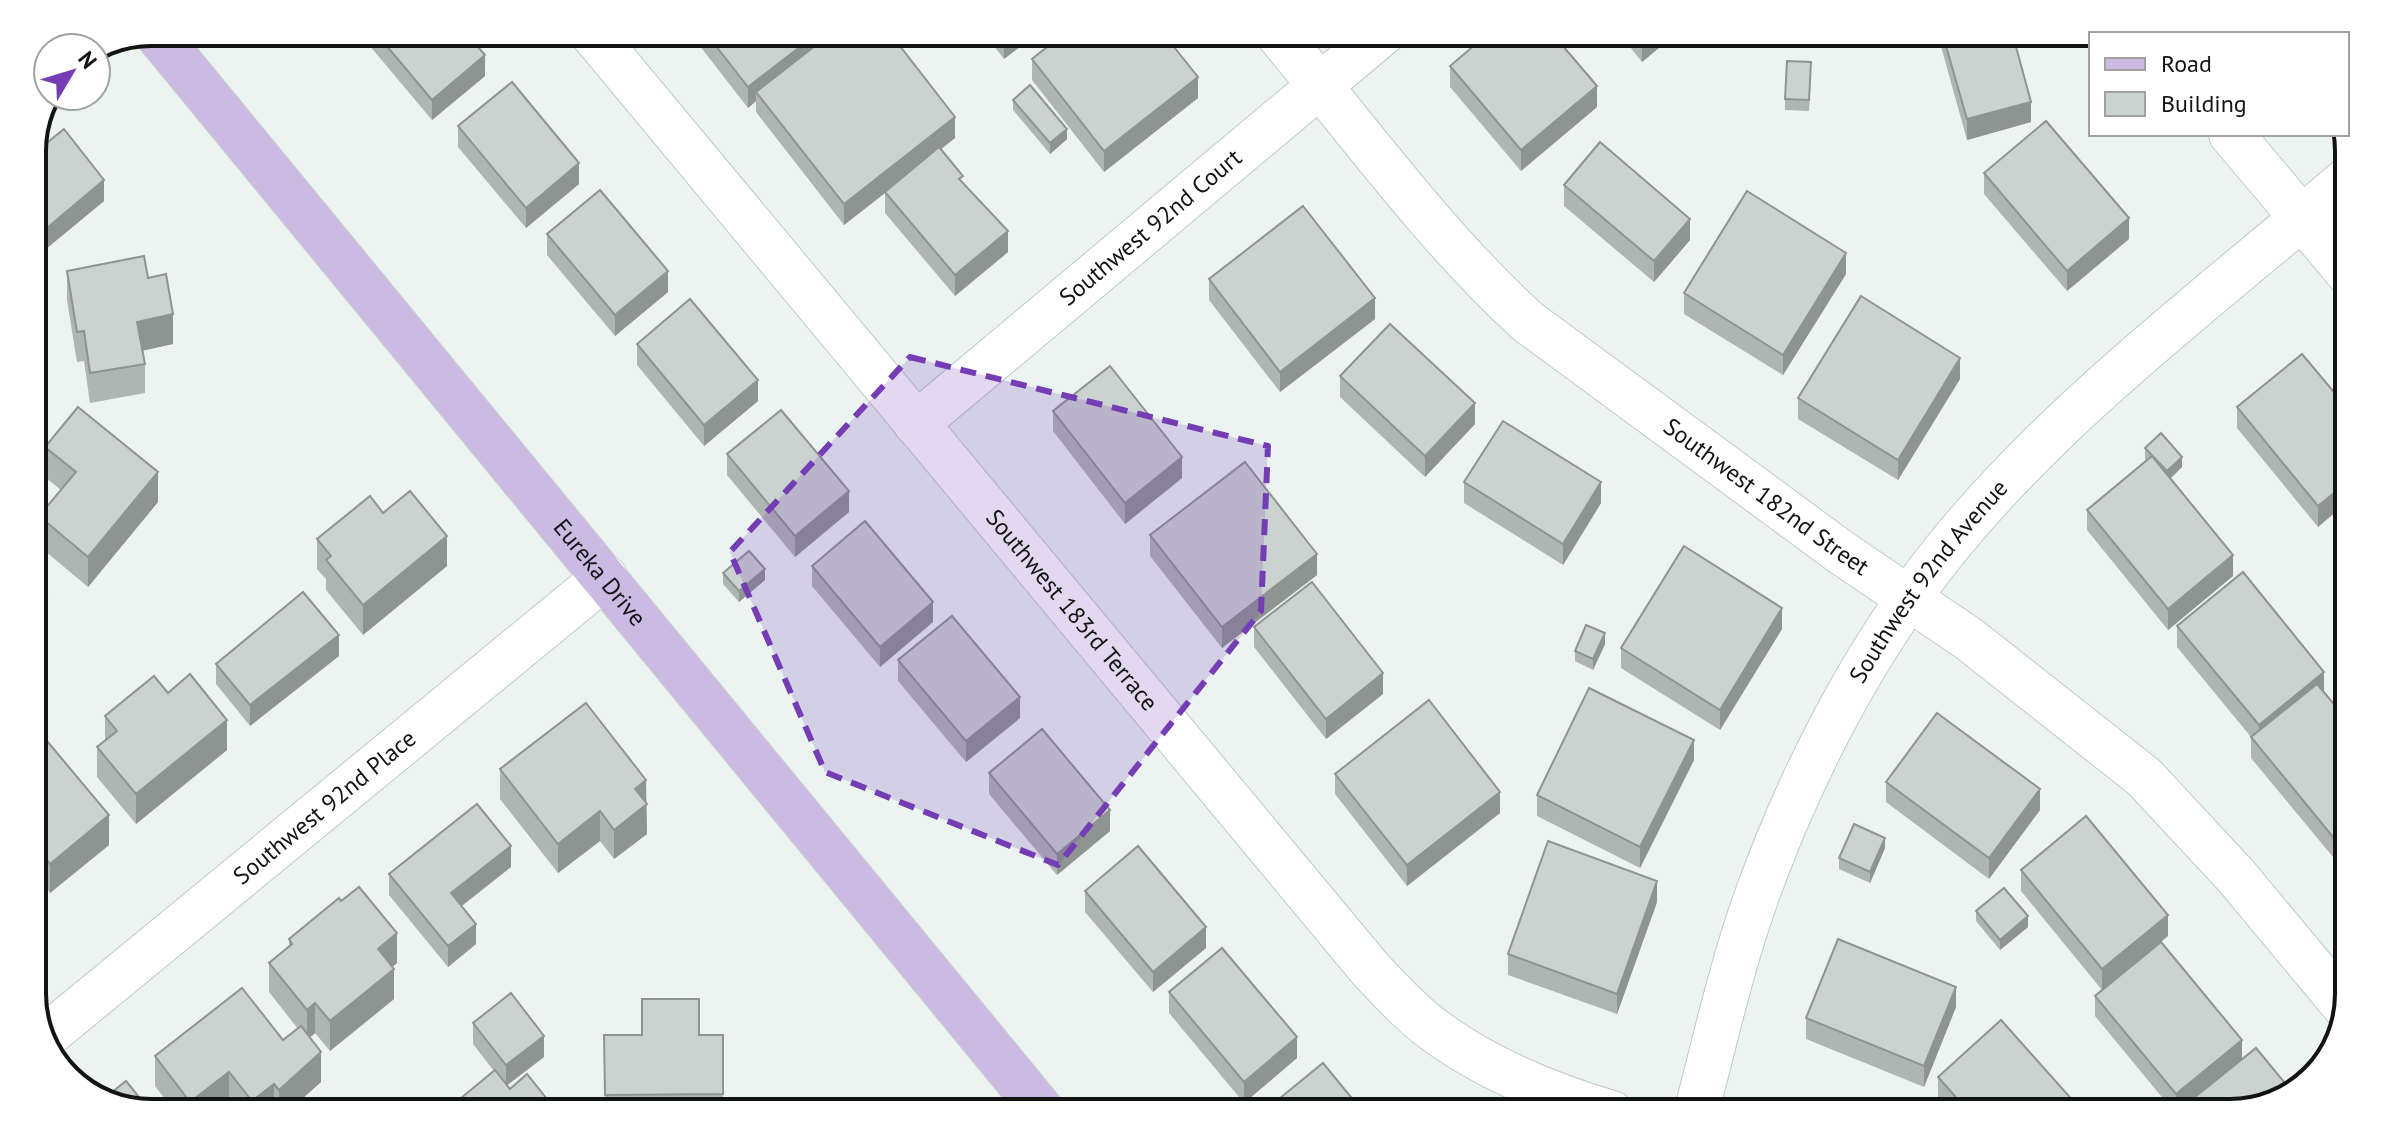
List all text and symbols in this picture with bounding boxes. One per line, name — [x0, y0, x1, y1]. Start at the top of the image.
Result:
north arrow — [32, 32, 112, 112]
legend — [2089, 32, 2349, 136]
text: N — [72, 45, 103, 74]
text: Road — [2161, 48, 2212, 79]
text: Building — [2161, 88, 2247, 119]
street label: Southwest 92nd Court — [1053, 142, 1248, 312]
street label: Southwest 182nd Street — [1658, 411, 1875, 582]
street label: Southwest 92nd Avenue — [1842, 473, 2014, 689]
street label: Southwest 183rd Terrace — [979, 503, 1165, 717]
street label: Eureka Drive — [547, 512, 653, 632]
street label: Southwest 92nd Place — [227, 723, 422, 891]

